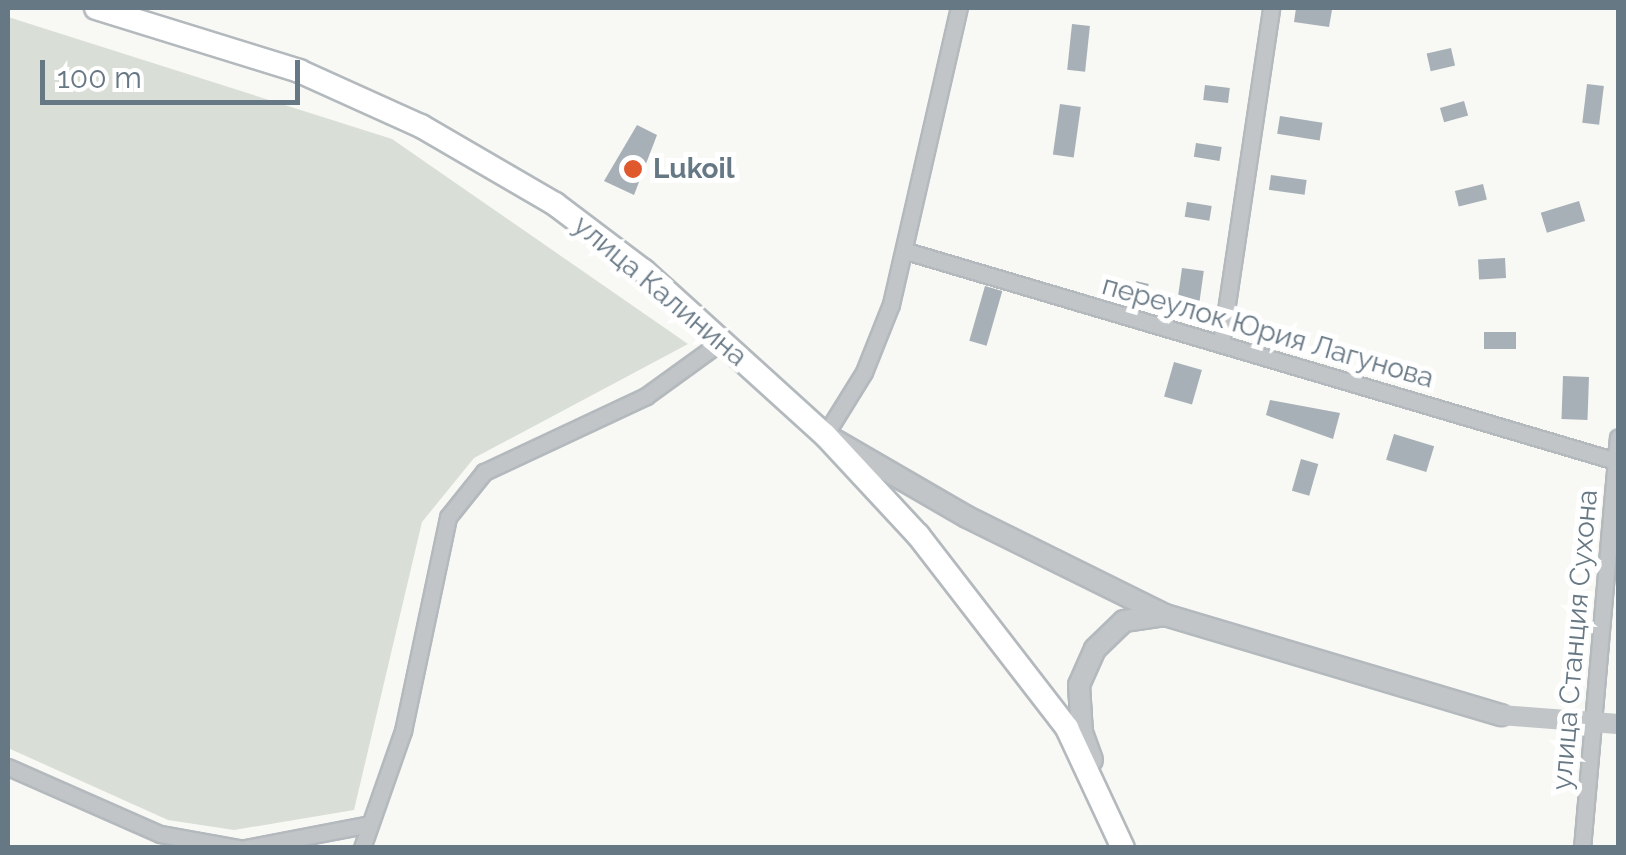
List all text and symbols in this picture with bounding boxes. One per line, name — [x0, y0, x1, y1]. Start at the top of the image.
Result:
scale bar — [45, 40, 305, 102]
text: 100 m — [57, 60, 142, 95]
place label: Lukoil — [653, 152, 735, 186]
marker: Lukoil — [622, 158, 644, 180]
street label: улица Калинина — [566, 209, 754, 373]
street label: переулок Юрия Лагунова — [1098, 269, 1438, 395]
street label: улица Станция Сухона — [1545, 488, 1605, 792]

